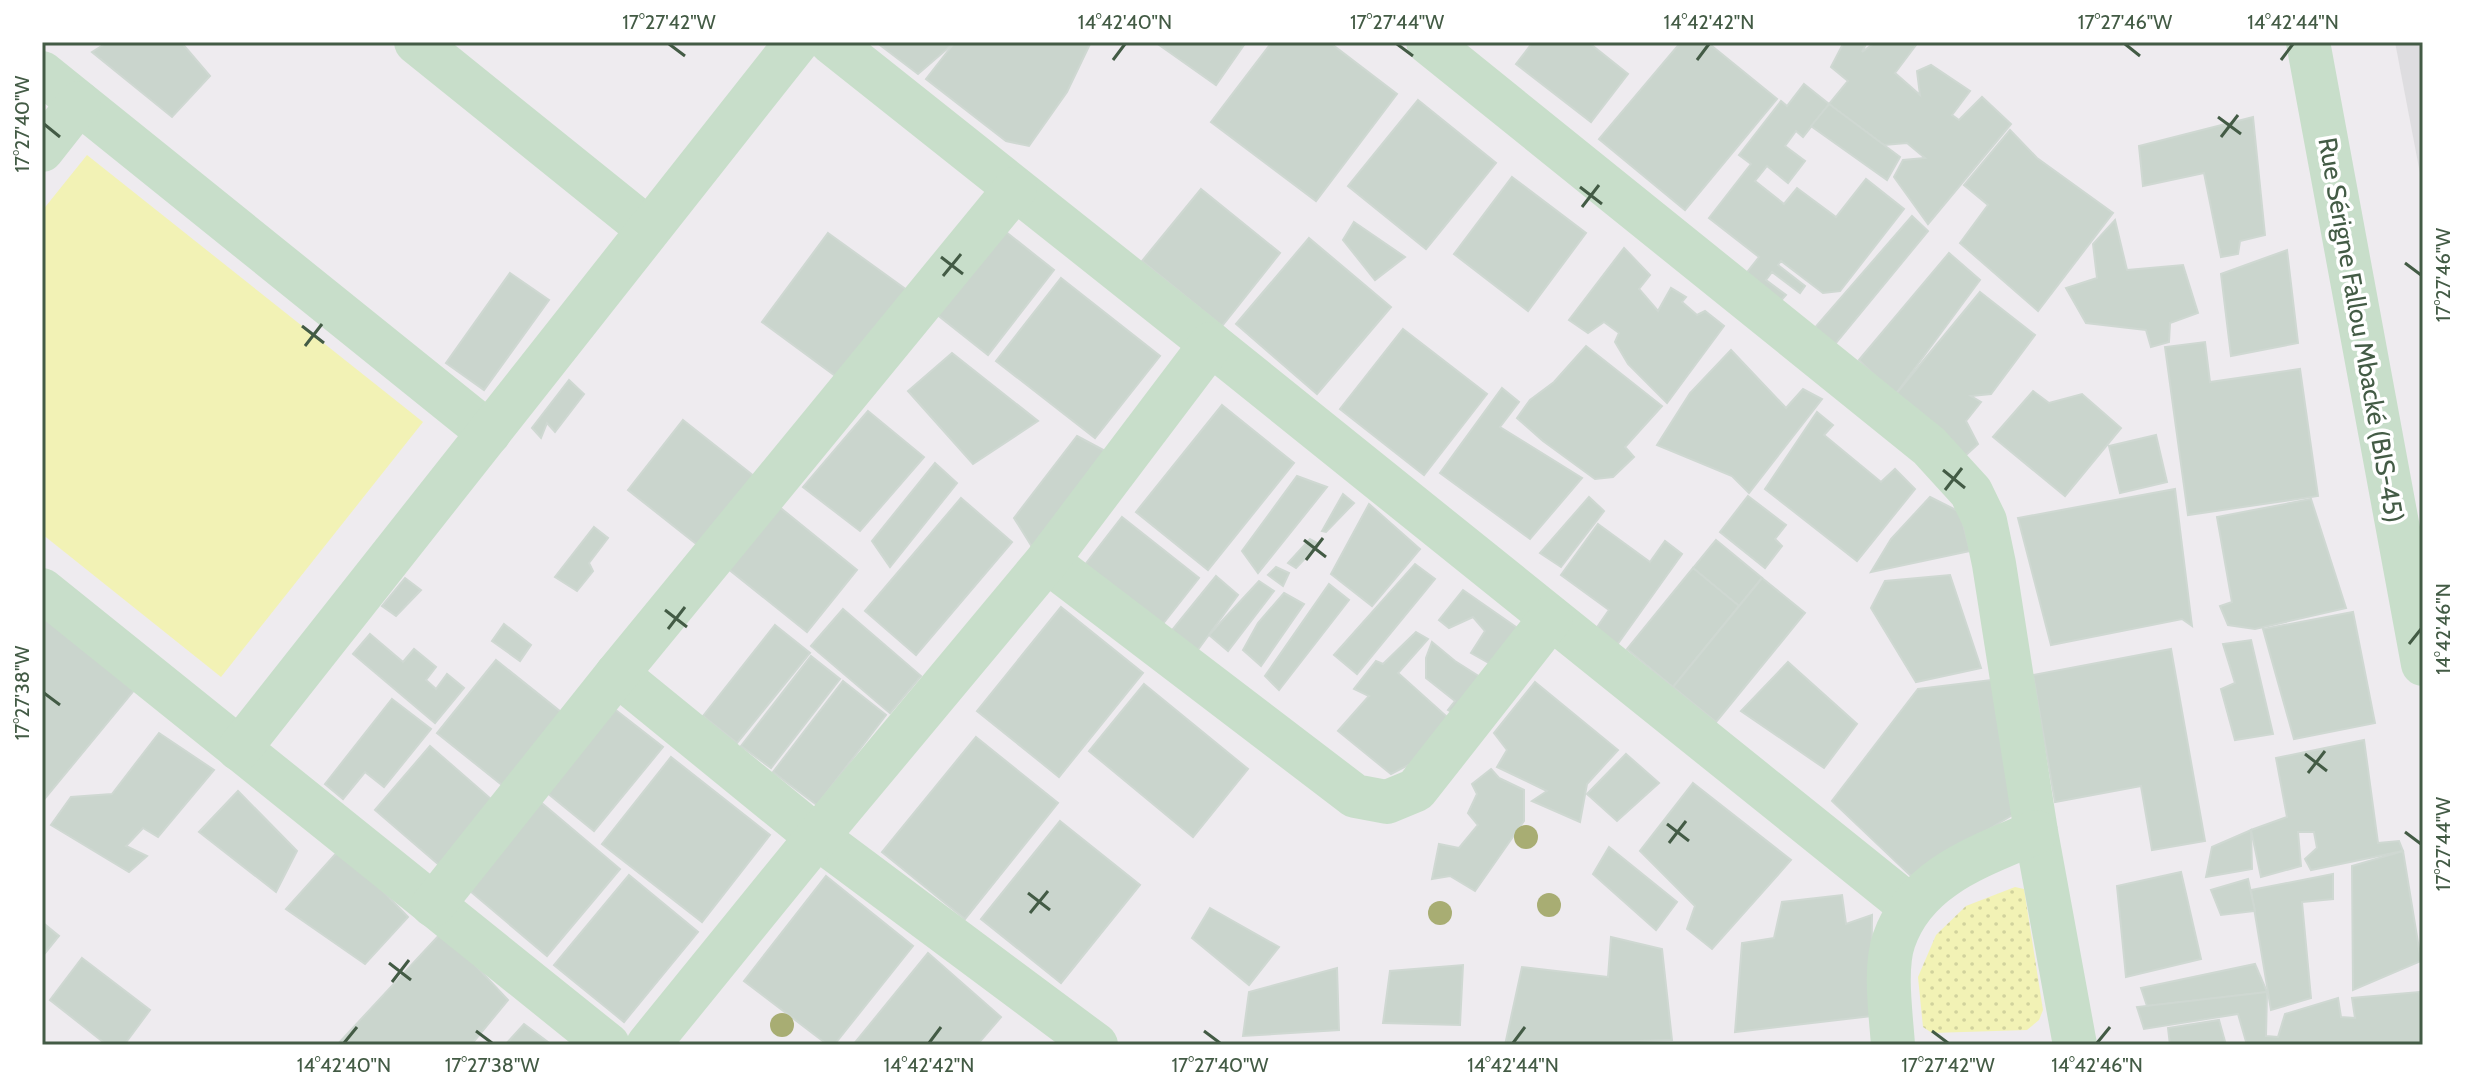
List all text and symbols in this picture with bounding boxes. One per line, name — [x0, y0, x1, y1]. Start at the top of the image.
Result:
text: 17°27'42"W — [622, 10, 716, 34]
text: 14°42'40"N — [1078, 10, 1172, 34]
text: 17°27'44"W — [1350, 10, 1444, 34]
text: 14°42'42"N — [1664, 10, 1754, 34]
text: 17°27'46"W — [2078, 10, 2172, 34]
text: 14°42'44"N — [2247, 10, 2339, 34]
text: 17°27'40"W — [10, 75, 34, 172]
street label: Rue Sérigne Fallou Mbacké (BIS-45) — [2311, 135, 2411, 525]
text: 17°27'46"W — [2431, 228, 2455, 322]
text: 14°42'46"N — [2431, 583, 2455, 675]
text: 17°27'38"W — [10, 646, 34, 740]
text: 17°27'44"W — [2431, 797, 2455, 891]
text: 14°42'40"N — [297, 1053, 391, 1077]
text: 17°27'38"W — [445, 1053, 539, 1077]
text: 14°42'42"N — [884, 1053, 974, 1077]
text: 17°27'40"W — [1172, 1053, 1269, 1077]
text: 14°42'44"N — [1467, 1053, 1559, 1077]
text: 17°27'42"W — [1901, 1053, 1995, 1077]
text: 14°42'46"N — [2051, 1053, 2143, 1077]

